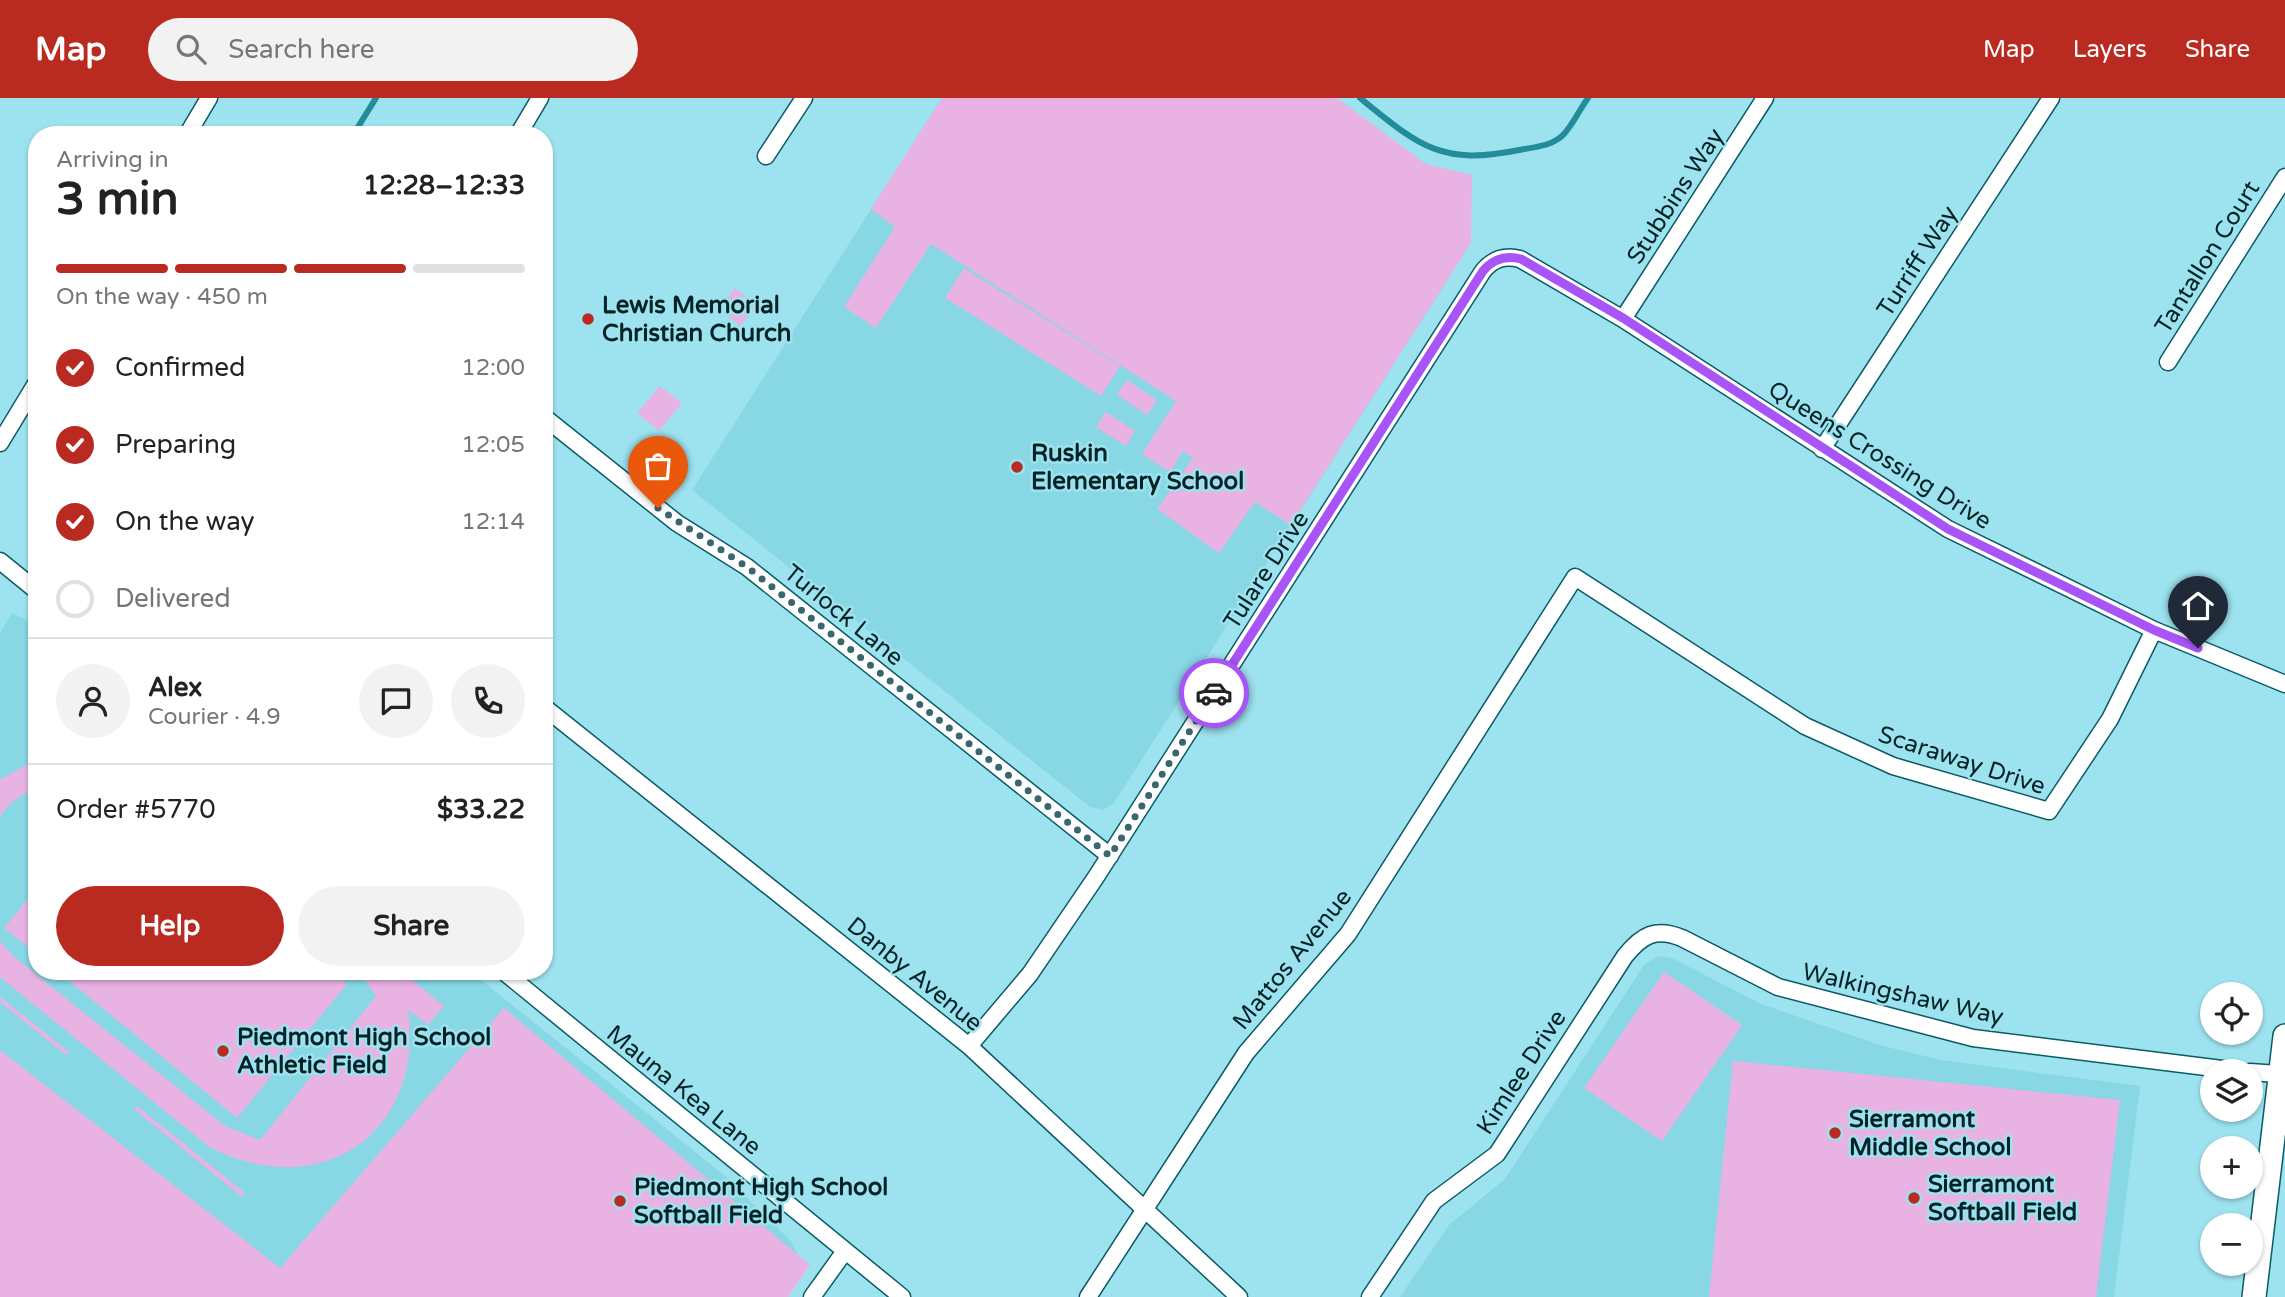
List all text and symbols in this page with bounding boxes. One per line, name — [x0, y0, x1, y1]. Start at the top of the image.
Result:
search box — [148, 18, 638, 81]
text: Map — [35, 30, 106, 69]
icon: search — [172, 30, 210, 68]
text: Search here — [228, 34, 374, 65]
text: Map — [1983, 35, 2035, 64]
text: Layers — [2073, 35, 2147, 64]
text: Share — [2185, 35, 2250, 64]
street label: Stubbins Way — [1621, 123, 1730, 270]
text: Arriving in — [56, 146, 169, 174]
text: 12:28–12:33 — [363, 170, 525, 201]
text: 3 min — [56, 172, 179, 227]
street label: Tantallon Court — [2149, 176, 2266, 339]
street label: Turriff Way — [1871, 200, 1964, 322]
text: On the way · 450 m — [56, 283, 268, 311]
place label: Lewis Memorial Christian Church — [602, 291, 791, 348]
marker: Lewis Memorial Christian Church — [580, 311, 596, 327]
icon: check — [56, 349, 94, 387]
text: Confirmed — [115, 352, 245, 383]
text: 12:00 — [461, 354, 525, 382]
street label: Queens Crossing Drive — [1763, 375, 1997, 536]
icon: check — [56, 426, 94, 464]
text: Preparing — [115, 429, 236, 460]
text: 12:05 — [461, 431, 525, 459]
pin — [628, 436, 688, 508]
place label: Ruskin Elementary School — [1031, 439, 1244, 496]
icon: bag — [639, 447, 677, 485]
marker: Ruskin Elementary School — [1009, 459, 1025, 475]
icon: check — [56, 503, 94, 541]
text: On the way — [115, 506, 255, 537]
street label: Tulare Drive — [1217, 506, 1315, 635]
text: 12:14 — [461, 508, 525, 536]
street label: Turlock Lane — [778, 558, 909, 672]
pin — [2168, 576, 2228, 648]
text: Delivered — [115, 583, 231, 614]
icon: home — [2179, 587, 2217, 625]
courier — [1179, 658, 1249, 728]
button: person — [56, 664, 130, 738]
button: chat — [359, 664, 433, 738]
button: phone — [451, 664, 525, 738]
text: Alex — [148, 672, 202, 703]
icon: car — [1195, 674, 1233, 712]
text: Courier · 4.9 — [148, 703, 281, 731]
street label: Scaraway Drive — [1875, 720, 2049, 801]
text: Order #5770 — [56, 794, 216, 825]
text: $33.22 — [437, 794, 525, 825]
street label: Mattos Avenue — [1227, 883, 1358, 1036]
button: Help — [56, 886, 284, 966]
button: Share — [298, 886, 525, 966]
street label: Danby Avenue — [841, 911, 988, 1038]
street label: Walkingshaw Way — [1799, 957, 2006, 1032]
map controls — [2200, 982, 2263, 1276]
button: locate — [2200, 982, 2263, 1045]
street label: Kimlee Drive — [1470, 1005, 1572, 1140]
street label: Mauna Kea Lane — [601, 1019, 767, 1162]
place label: Piedmont High School Athletic Field — [237, 1023, 491, 1080]
marker: Piedmont High School Athletic Field — [215, 1043, 231, 1059]
button: layers — [2200, 1059, 2263, 1122]
place label: Sierramont Middle School — [1849, 1105, 2011, 1162]
marker: Sierramont Middle School — [1827, 1125, 1843, 1141]
button: + — [2200, 1136, 2263, 1199]
place label: Sierramont Softball Field — [1928, 1170, 2077, 1227]
place label: Piedmont High School Softball Field — [634, 1173, 888, 1230]
marker: Sierramont Softball Field — [1906, 1190, 1922, 1206]
marker: Piedmont High School Softball Field — [612, 1193, 628, 1209]
button: − — [2200, 1213, 2263, 1276]

